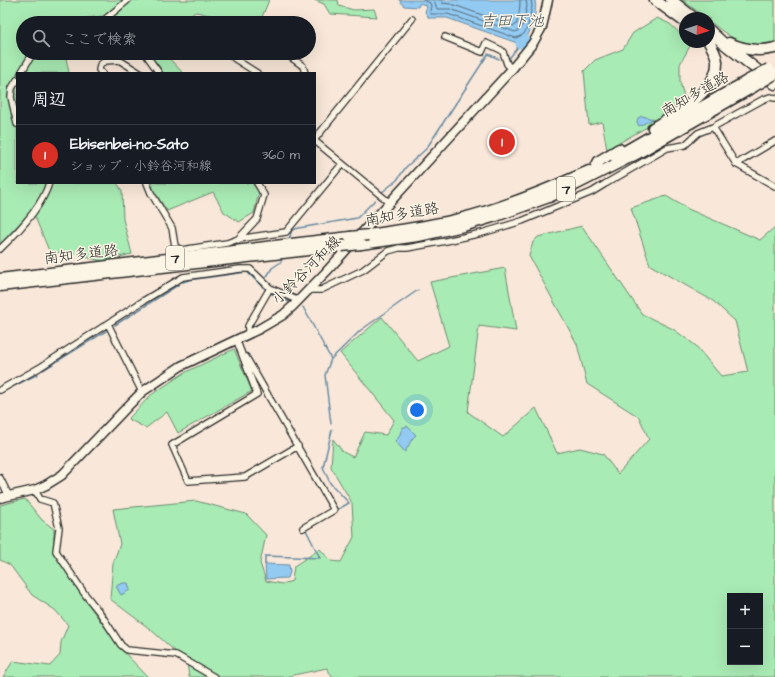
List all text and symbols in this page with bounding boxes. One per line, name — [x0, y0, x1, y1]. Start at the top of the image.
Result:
water label: 吉田下池 — [480, 10, 545, 32]
north arrow — [679, 12, 715, 48]
search box — [16, 16, 316, 60]
icon: search — [30, 27, 52, 49]
text: ここで検索 — [62, 29, 137, 50]
street label: 南知多道路 — [658, 67, 733, 122]
text: 周辺 — [32, 88, 66, 112]
pin: 1 — [489, 127, 515, 157]
text: Ebisenbei-no-Sato — [70, 134, 189, 155]
text: 1 — [44, 146, 46, 164]
text: 360 m — [262, 146, 300, 164]
text: ショップ · 小鈴谷河和線 — [70, 157, 212, 175]
road number: 7 — [557, 177, 575, 201]
street label: 南知多道路 — [363, 198, 441, 231]
street label: 小鈴谷河和線 — [267, 231, 346, 310]
street label: 南知多道路 — [43, 240, 120, 269]
road number: 7 — [166, 246, 184, 270]
your location — [407, 400, 427, 420]
map controls — [727, 593, 763, 665]
button: + — [727, 593, 763, 629]
button: − — [727, 629, 763, 665]

